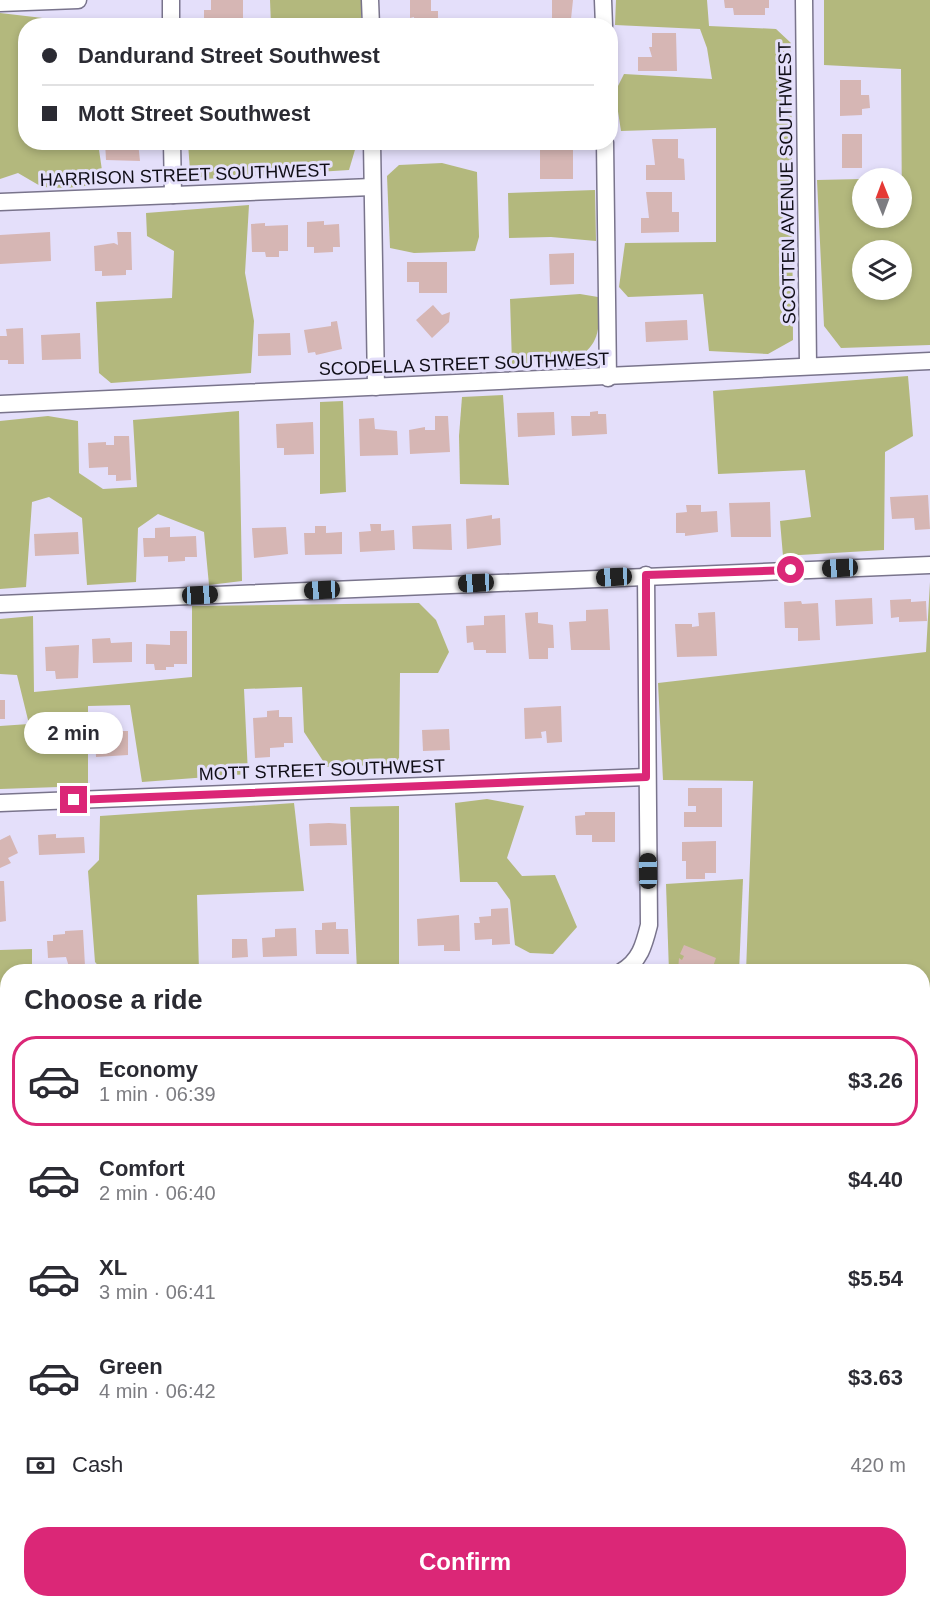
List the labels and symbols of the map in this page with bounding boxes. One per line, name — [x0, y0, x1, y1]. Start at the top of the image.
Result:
street label: SCOTTEN AVENUE SOUTHWEST — [775, 41, 799, 325]
street label: HARRISON STREET SOUTHWEST — [39, 160, 331, 190]
north arrow — [852, 168, 912, 228]
street label: SCODELLA STREET SOUTHWEST — [318, 349, 610, 379]
route start — [777, 556, 804, 583]
car — [822, 558, 858, 578]
car — [596, 567, 632, 587]
car — [458, 573, 494, 593]
car — [304, 580, 340, 600]
car — [182, 585, 218, 605]
callout: 2 min — [25, 713, 124, 755]
street label: MOTT STREET SOUTHWEST — [199, 756, 445, 784]
route end — [60, 786, 87, 813]
car — [639, 853, 657, 889]

